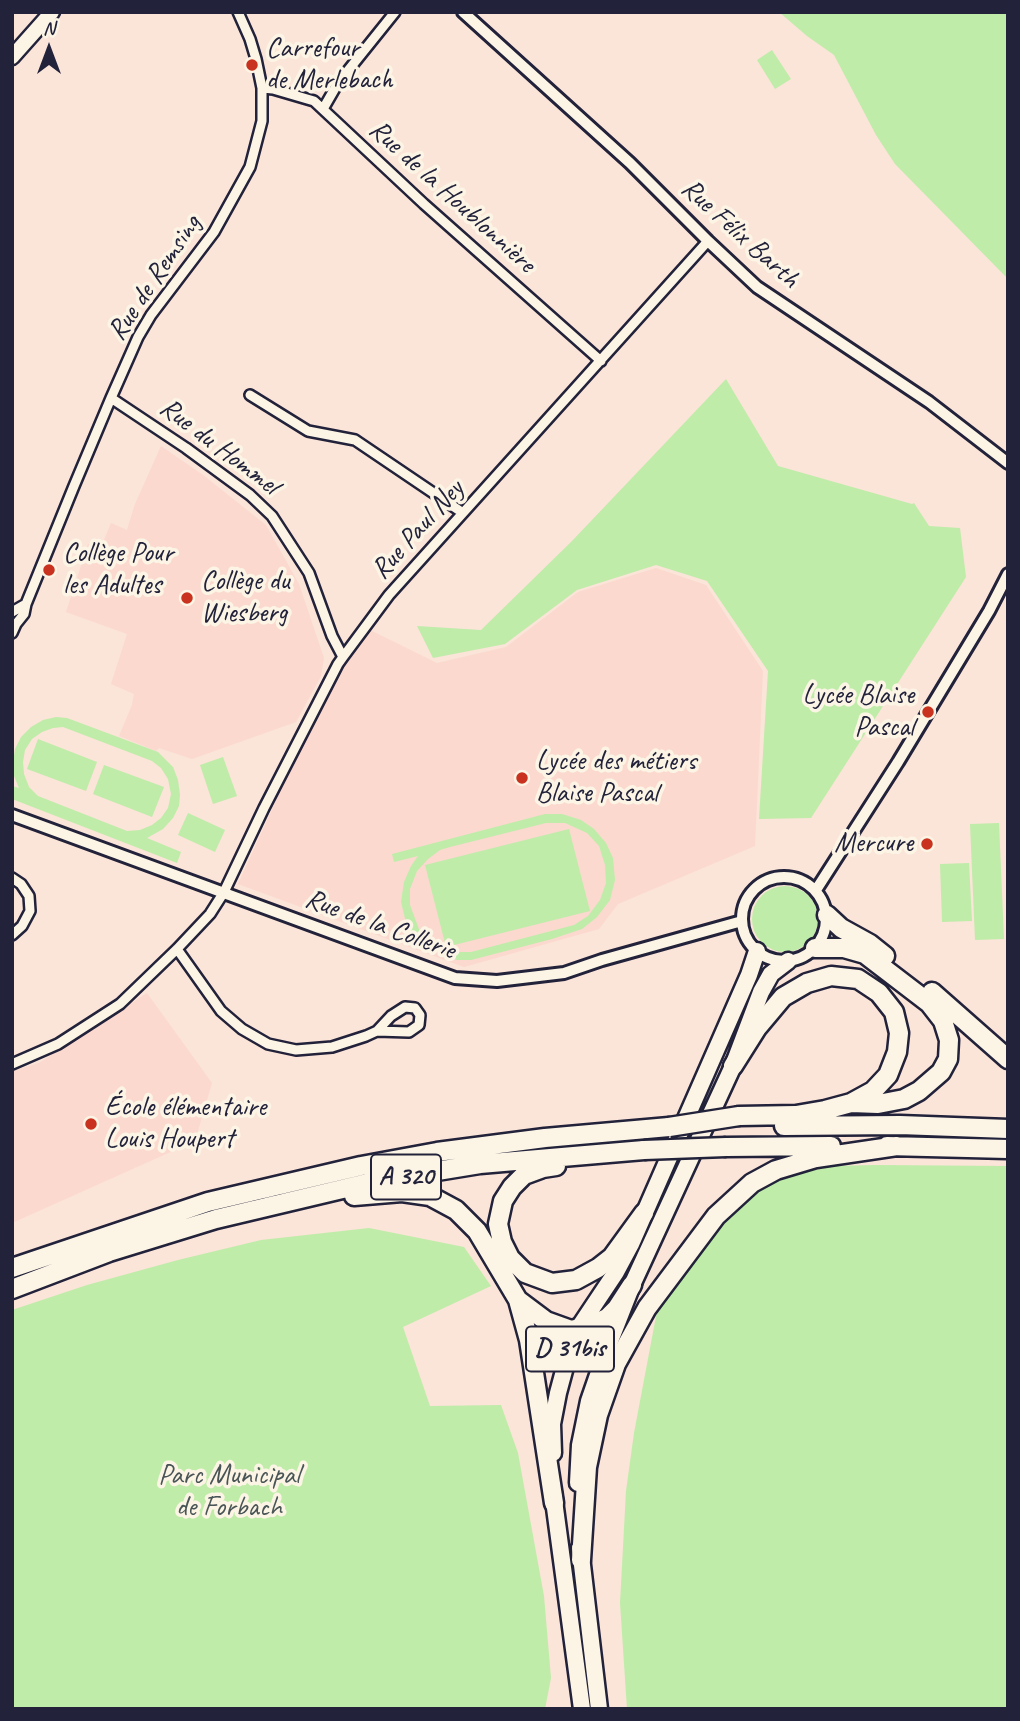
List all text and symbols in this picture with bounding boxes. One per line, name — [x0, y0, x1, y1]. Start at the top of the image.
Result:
north arrow — [14, 14, 84, 84]
text: N — [43, 16, 55, 40]
place label: Carrefour de Merlebach — [266, 32, 392, 98]
marker: Carrefour de Merlebach — [244, 57, 260, 73]
street label: Rue de la Houblonnière — [362, 113, 542, 281]
street label: Rue Félix Barth — [674, 172, 806, 296]
street label: Rue de Remsing — [101, 209, 209, 347]
street label: Rue du Hommel — [153, 391, 285, 503]
street label: Rue Paul Ney — [365, 473, 471, 587]
place label: Collège Pour les Adultes — [63, 537, 173, 603]
marker: Collège Pour les Adultes — [41, 562, 57, 578]
place label: Collège du Wiesberg — [201, 565, 290, 631]
marker: Collège du Wiesberg — [179, 590, 195, 606]
place label: Lycée Blaise Pascal — [803, 679, 914, 745]
marker: Lycée Blaise Pascal — [920, 704, 936, 720]
place label: Lycée des métiers Blaise Pascal — [536, 745, 696, 811]
marker: Lycée des métiers Blaise Pascal — [514, 770, 530, 786]
place label: Mercure — [834, 827, 913, 861]
marker: Mercure — [919, 836, 935, 852]
street label: Rue de la Collerie — [300, 882, 460, 968]
place label: École élémentaire Louis Houpert — [105, 1091, 266, 1157]
marker: École élémentaire Louis Houpert — [83, 1116, 99, 1132]
road number: A 320 — [371, 1154, 441, 1200]
road number: D 31bis — [526, 1326, 614, 1372]
park label: Parc Municipal de Forbach — [158, 1459, 300, 1525]

